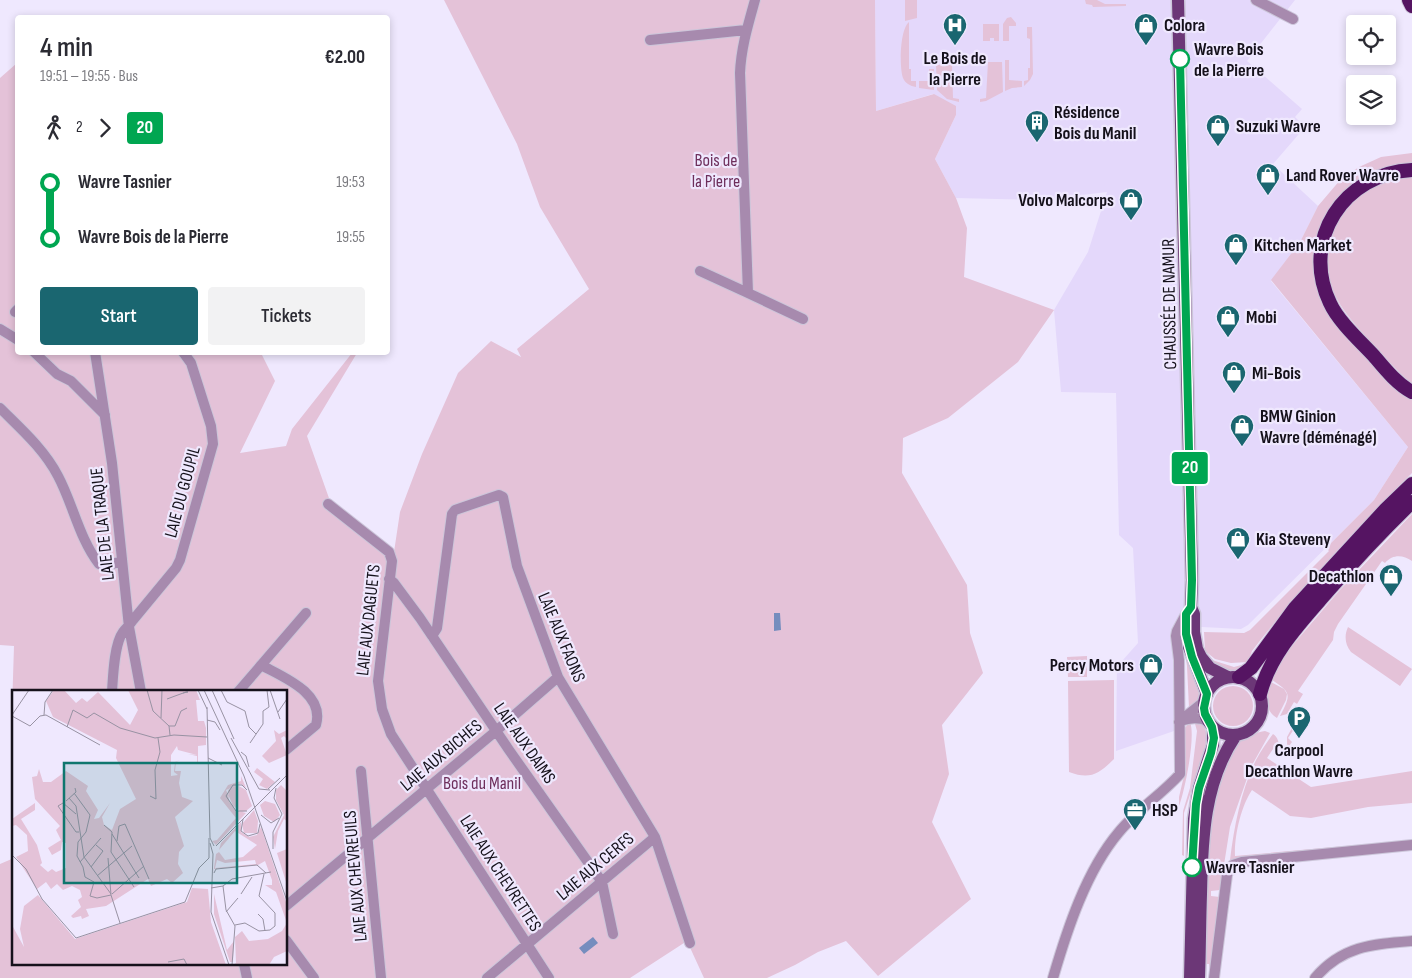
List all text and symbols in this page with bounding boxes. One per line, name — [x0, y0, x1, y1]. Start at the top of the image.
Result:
hospital icon: Le Bois de la Pierre — [942, 12, 968, 46]
shop icon: Colora — [1133, 12, 1159, 46]
place label: Colora — [1164, 15, 1205, 36]
map controls — [1346, 15, 1396, 125]
button: locate — [1346, 15, 1396, 65]
text: 4 min — [40, 31, 93, 64]
place label: Wavre Bois de la Pierre — [1194, 39, 1264, 81]
text: €2.00 — [325, 46, 365, 69]
place label: Le Bois de la Pierre — [924, 48, 986, 90]
marker: Wavre Bois de la Pierre — [1170, 49, 1190, 69]
text: 19:51 – 19:55 · Bus — [40, 67, 138, 86]
button: layers — [1346, 75, 1396, 125]
place label: Résidence Bois du Manil — [1054, 102, 1136, 144]
building icon: Résidence Bois du Manil — [1024, 109, 1050, 143]
shop icon: Suzuki Wavre — [1205, 113, 1231, 147]
icon: walk — [40, 114, 68, 142]
icon: forward — [91, 114, 119, 142]
place label: Suzuki Wavre — [1236, 116, 1321, 137]
text: 20 — [137, 117, 153, 138]
text: 2 — [76, 118, 83, 137]
park label: Bois de la Pierre — [692, 150, 740, 192]
shop icon: Land Rover Wavre — [1255, 162, 1281, 196]
place label: Land Rover Wavre — [1286, 165, 1399, 186]
text: Wavre Tasnier — [78, 171, 172, 194]
text: 19:53 — [336, 173, 365, 192]
shop icon: Volvo Malcorps — [1118, 187, 1144, 221]
place label: Volvo Malcorps — [1018, 190, 1114, 211]
text: Wavre Bois de la Pierre — [78, 226, 229, 249]
text: 19:55 — [336, 228, 365, 247]
shop icon: Kitchen Market — [1223, 232, 1249, 266]
place label: Kitchen Market — [1254, 235, 1352, 256]
street label: CHAUSSÉE DE NAMUR — [1158, 238, 1181, 370]
button: Start — [40, 287, 198, 345]
button: Tickets — [208, 287, 365, 345]
shop icon: Mobi — [1215, 304, 1241, 338]
place label: Mobi — [1246, 307, 1277, 328]
shop icon: Mi-Bois — [1221, 360, 1247, 394]
place label: Mi-Bois — [1252, 363, 1301, 384]
place label: BMW Ginion Wavre (déménagé) — [1260, 406, 1377, 448]
shop icon: BMW Ginion Wavre (déménagé) — [1229, 413, 1255, 447]
street label: LAIE DU GOUPIL — [160, 444, 205, 540]
line badge: 20 — [1168, 452, 1212, 484]
text: 20 — [1182, 457, 1198, 478]
street label: LAIE DE LA TRAQUE — [86, 467, 119, 581]
shop icon: Kia Steveny — [1225, 526, 1251, 560]
place label: Kia Steveny — [1256, 529, 1331, 550]
street label: LAIE AUX DAGUETS — [352, 563, 385, 677]
shop icon: Decathlon — [1378, 563, 1404, 597]
place label: Decathlon — [1309, 566, 1374, 587]
street label: LAIE AUX FAONS — [533, 589, 590, 685]
shop icon: Percy Motors — [1138, 652, 1164, 686]
place label: Percy Motors — [1050, 655, 1134, 676]
inset map — [12, 690, 288, 966]
street label: LAIE AUX DAIMS — [489, 699, 560, 788]
parking icon: Carpool Decathlon Wavre — [1286, 705, 1312, 739]
street label: LAIE AUX BICHES — [396, 715, 487, 796]
place label: Carpool Decathlon Wavre — [1245, 740, 1353, 782]
park label: Bois du Manil — [443, 773, 521, 794]
office icon: HSP — [1122, 797, 1148, 831]
place label: HSP — [1152, 800, 1178, 821]
street label: LAIE AUX CHEVREUILS — [339, 809, 372, 942]
street label: LAIE AUX CHEVRETTES — [455, 811, 546, 936]
street label: LAIE AUX CERFS — [552, 828, 638, 905]
marker: Wavre Tasnier — [1182, 857, 1202, 877]
place label: Wavre Tasnier — [1206, 857, 1295, 878]

